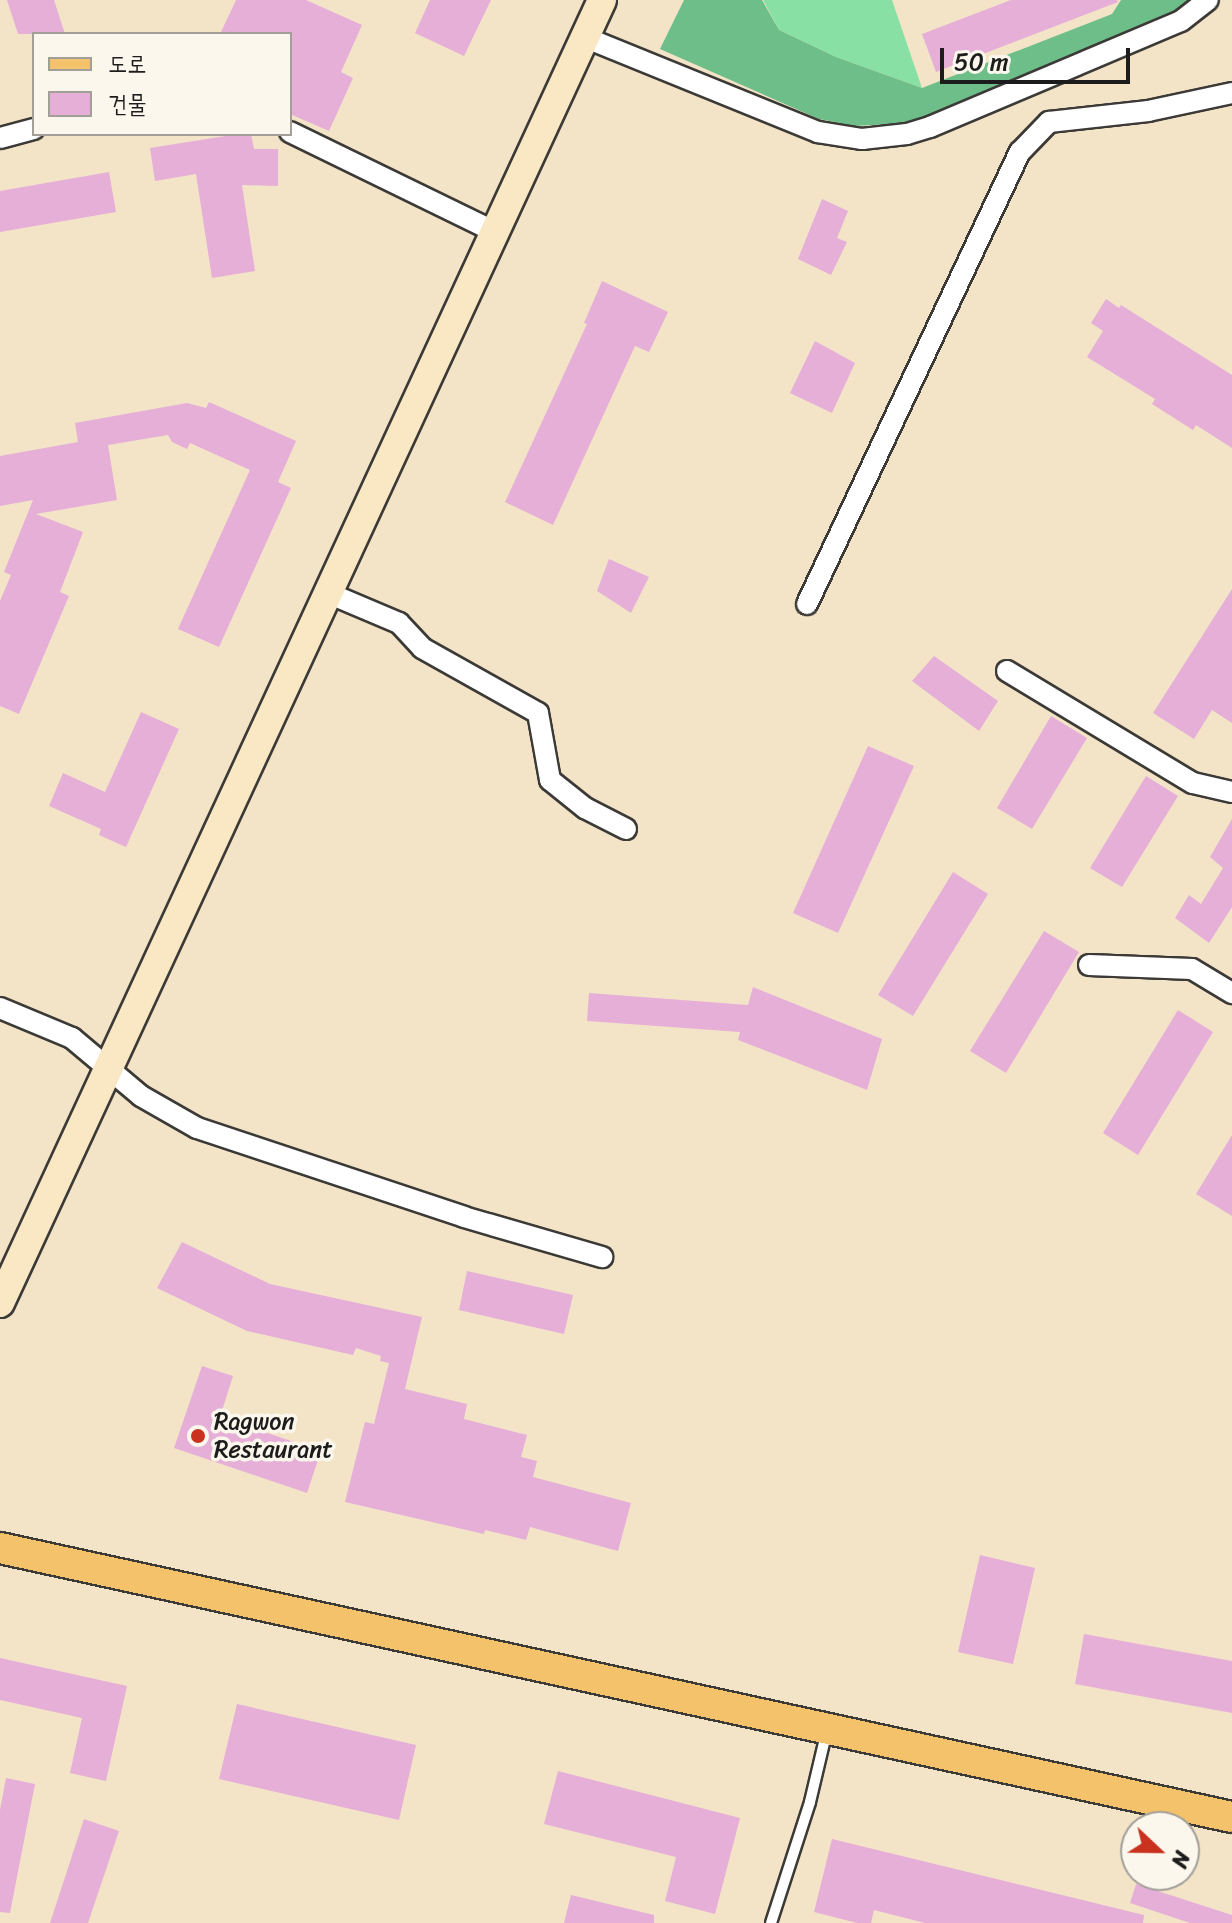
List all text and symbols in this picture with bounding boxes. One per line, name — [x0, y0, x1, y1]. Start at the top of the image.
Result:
legend — [32, 32, 292, 136]
scale bar — [944, 32, 1134, 82]
text: 50 m — [954, 41, 1009, 83]
text: 도로 — [108, 43, 147, 85]
text: 건물 — [108, 83, 147, 125]
place label: Ragwon Restaurant — [214, 1408, 333, 1464]
marker: Ragwon Restaurant — [189, 1427, 207, 1445]
north arrow — [1120, 1811, 1200, 1891]
text: N — [1160, 1845, 1202, 1874]

